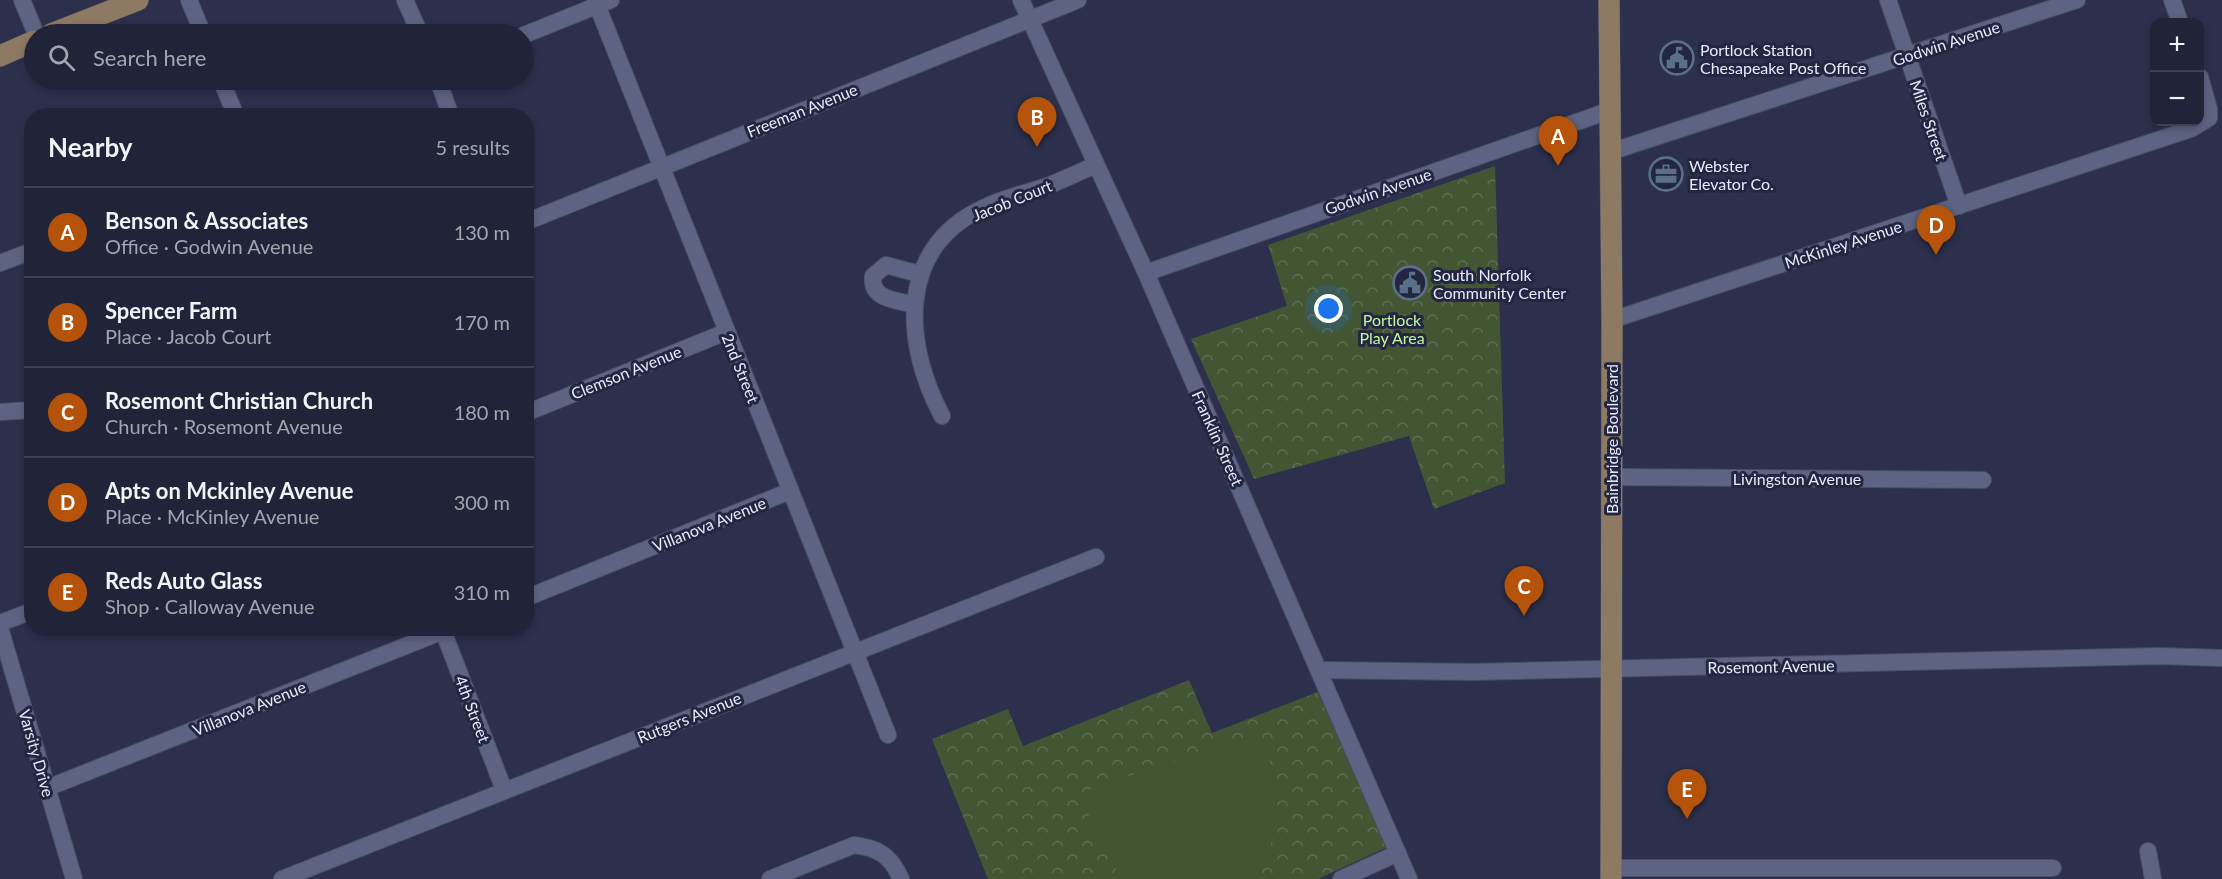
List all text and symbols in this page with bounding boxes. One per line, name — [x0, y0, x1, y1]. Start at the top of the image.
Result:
street label: Godwin Avenue — [1890, 17, 2002, 69]
map controls — [2150, 18, 2204, 126]
button: + — [2150, 18, 2204, 72]
search box — [24, 24, 534, 90]
public building icon: Portlock Station Chesapeake Post Office — [1659, 40, 1695, 76]
place label: Portlock Station Chesapeake Post Office — [1700, 40, 1866, 77]
icon: search — [45, 41, 78, 74]
text: Search here — [93, 44, 206, 71]
button: − — [2150, 72, 2204, 126]
street label: Miles Street — [1906, 77, 1952, 163]
street label: Freeman Avenue — [744, 79, 860, 141]
pin: B — [1018, 98, 1056, 147]
pin: A — [1538, 116, 1578, 166]
text: Nearby — [48, 131, 133, 163]
text: 5 results — [435, 135, 510, 159]
office icon: Webster Elevator Co. — [1648, 156, 1684, 192]
place label: Webster Elevator Co. — [1689, 156, 1774, 193]
street label: Godwin Avenue — [1322, 164, 1434, 218]
street label: Jacob Court — [969, 175, 1055, 225]
pin: D — [1916, 206, 1956, 255]
text: Benson & Associates — [105, 207, 308, 234]
street label: McKinley Avenue — [1782, 216, 1904, 272]
text: A — [61, 220, 74, 244]
text: 130 m — [454, 220, 510, 244]
text: Office · Godwin Avenue — [105, 234, 313, 258]
public building icon: South Norfolk Community Center — [1392, 265, 1428, 301]
place label: South Norfolk Community Center — [1433, 265, 1566, 302]
your location — [1314, 294, 1343, 323]
text: Spencer Farm — [105, 297, 238, 324]
text: B — [61, 310, 74, 334]
text: 170 m — [454, 310, 510, 334]
park label: Portlock Play Area — [1359, 310, 1425, 347]
text: Place · Jacob Court — [105, 324, 272, 348]
street label: 2nd Street — [718, 330, 764, 406]
street label: Clemson Avenue — [568, 341, 684, 403]
street label: Bainbridge Boulevard — [1602, 364, 1621, 514]
text: Rosemont Christian Church — [105, 387, 373, 414]
street label: Franklin Street — [1189, 388, 1247, 489]
text: C — [61, 400, 74, 424]
text: 180 m — [454, 400, 510, 424]
text: Church · Rosemont Avenue — [105, 414, 343, 438]
street label: Livingston Avenue — [1733, 469, 1861, 488]
text: Apts on Mckinley Avenue — [105, 477, 354, 504]
text: D — [60, 490, 75, 514]
text: 300 m — [454, 490, 510, 514]
street label: Villanova Avenue — [650, 493, 768, 555]
text: Place · McKinley Avenue — [105, 504, 319, 528]
pin: C — [1504, 566, 1544, 616]
text: Reds Auto Glass — [105, 567, 262, 594]
text: E — [62, 580, 73, 604]
text: 310 m — [454, 580, 510, 604]
text: Shop · Calloway Avenue — [105, 594, 315, 618]
street label: Rosemont Avenue — [1707, 655, 1835, 677]
street label: 4th Street — [452, 673, 495, 745]
street label: Villanova Avenue — [190, 677, 308, 739]
street label: Rutgers Avenue — [634, 688, 744, 746]
street label: Varsity Drive — [15, 707, 59, 799]
pin: E — [1668, 770, 1706, 819]

